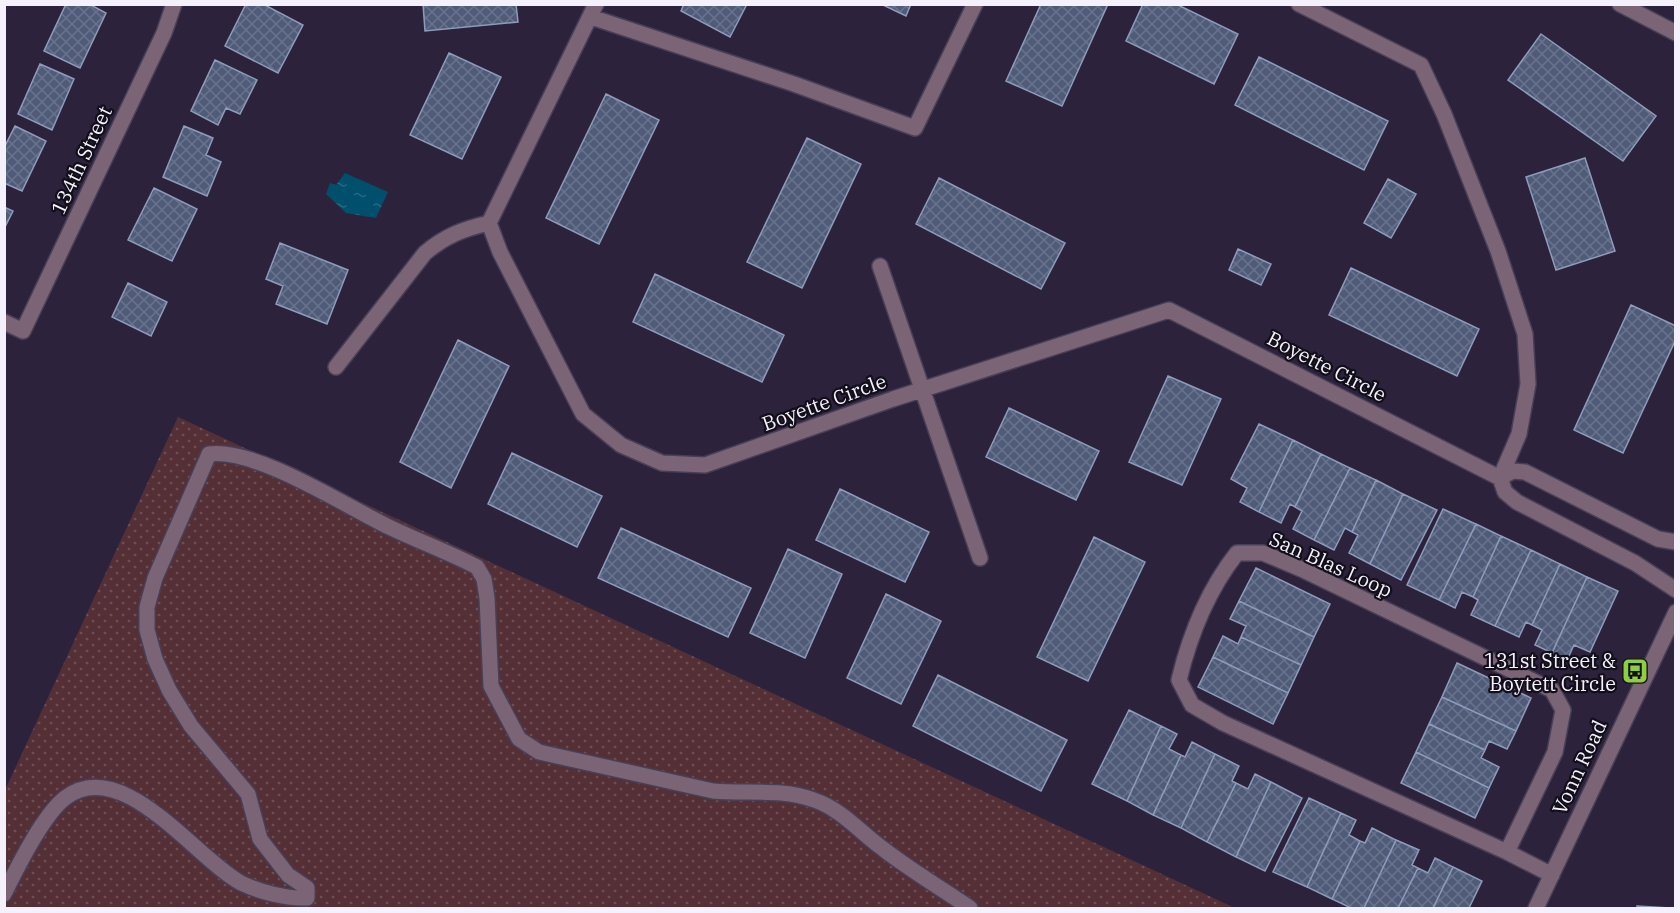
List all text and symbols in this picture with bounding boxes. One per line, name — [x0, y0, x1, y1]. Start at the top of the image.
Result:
street label: 134th Street — [44, 102, 118, 218]
street label: Boyette Circle — [1263, 324, 1391, 408]
street label: Boyette Circle — [758, 367, 890, 437]
street label: San Blas Loop — [1265, 525, 1397, 603]
place label: 131st Street & Boytett Circle — [1484, 647, 1616, 697]
bus stop icon: 131st Street & Boytett Circle — [1620, 656, 1650, 686]
street label: Vonn Road — [1545, 715, 1613, 819]

